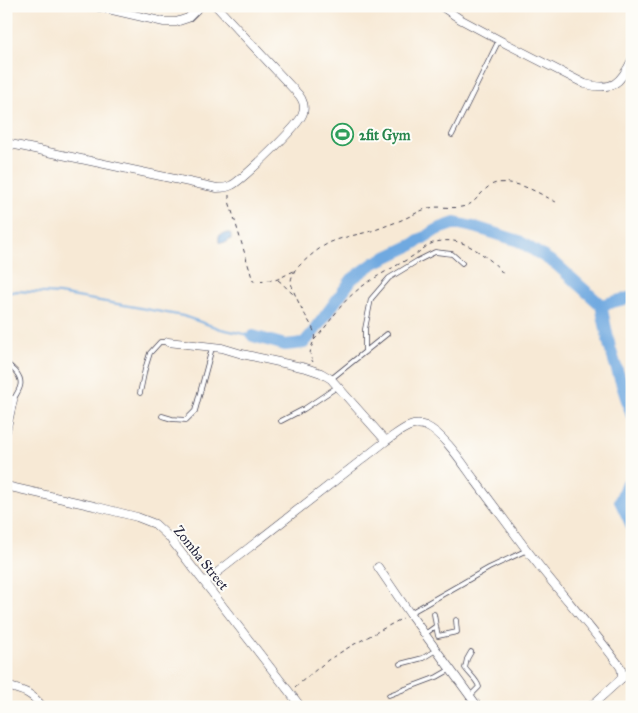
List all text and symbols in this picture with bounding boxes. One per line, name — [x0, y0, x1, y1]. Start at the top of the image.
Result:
sports icon: 2fit Gym — [331, 123, 355, 147]
place label: 2fit Gym — [359, 127, 411, 145]
street label: Zomba Street — [170, 522, 232, 594]

